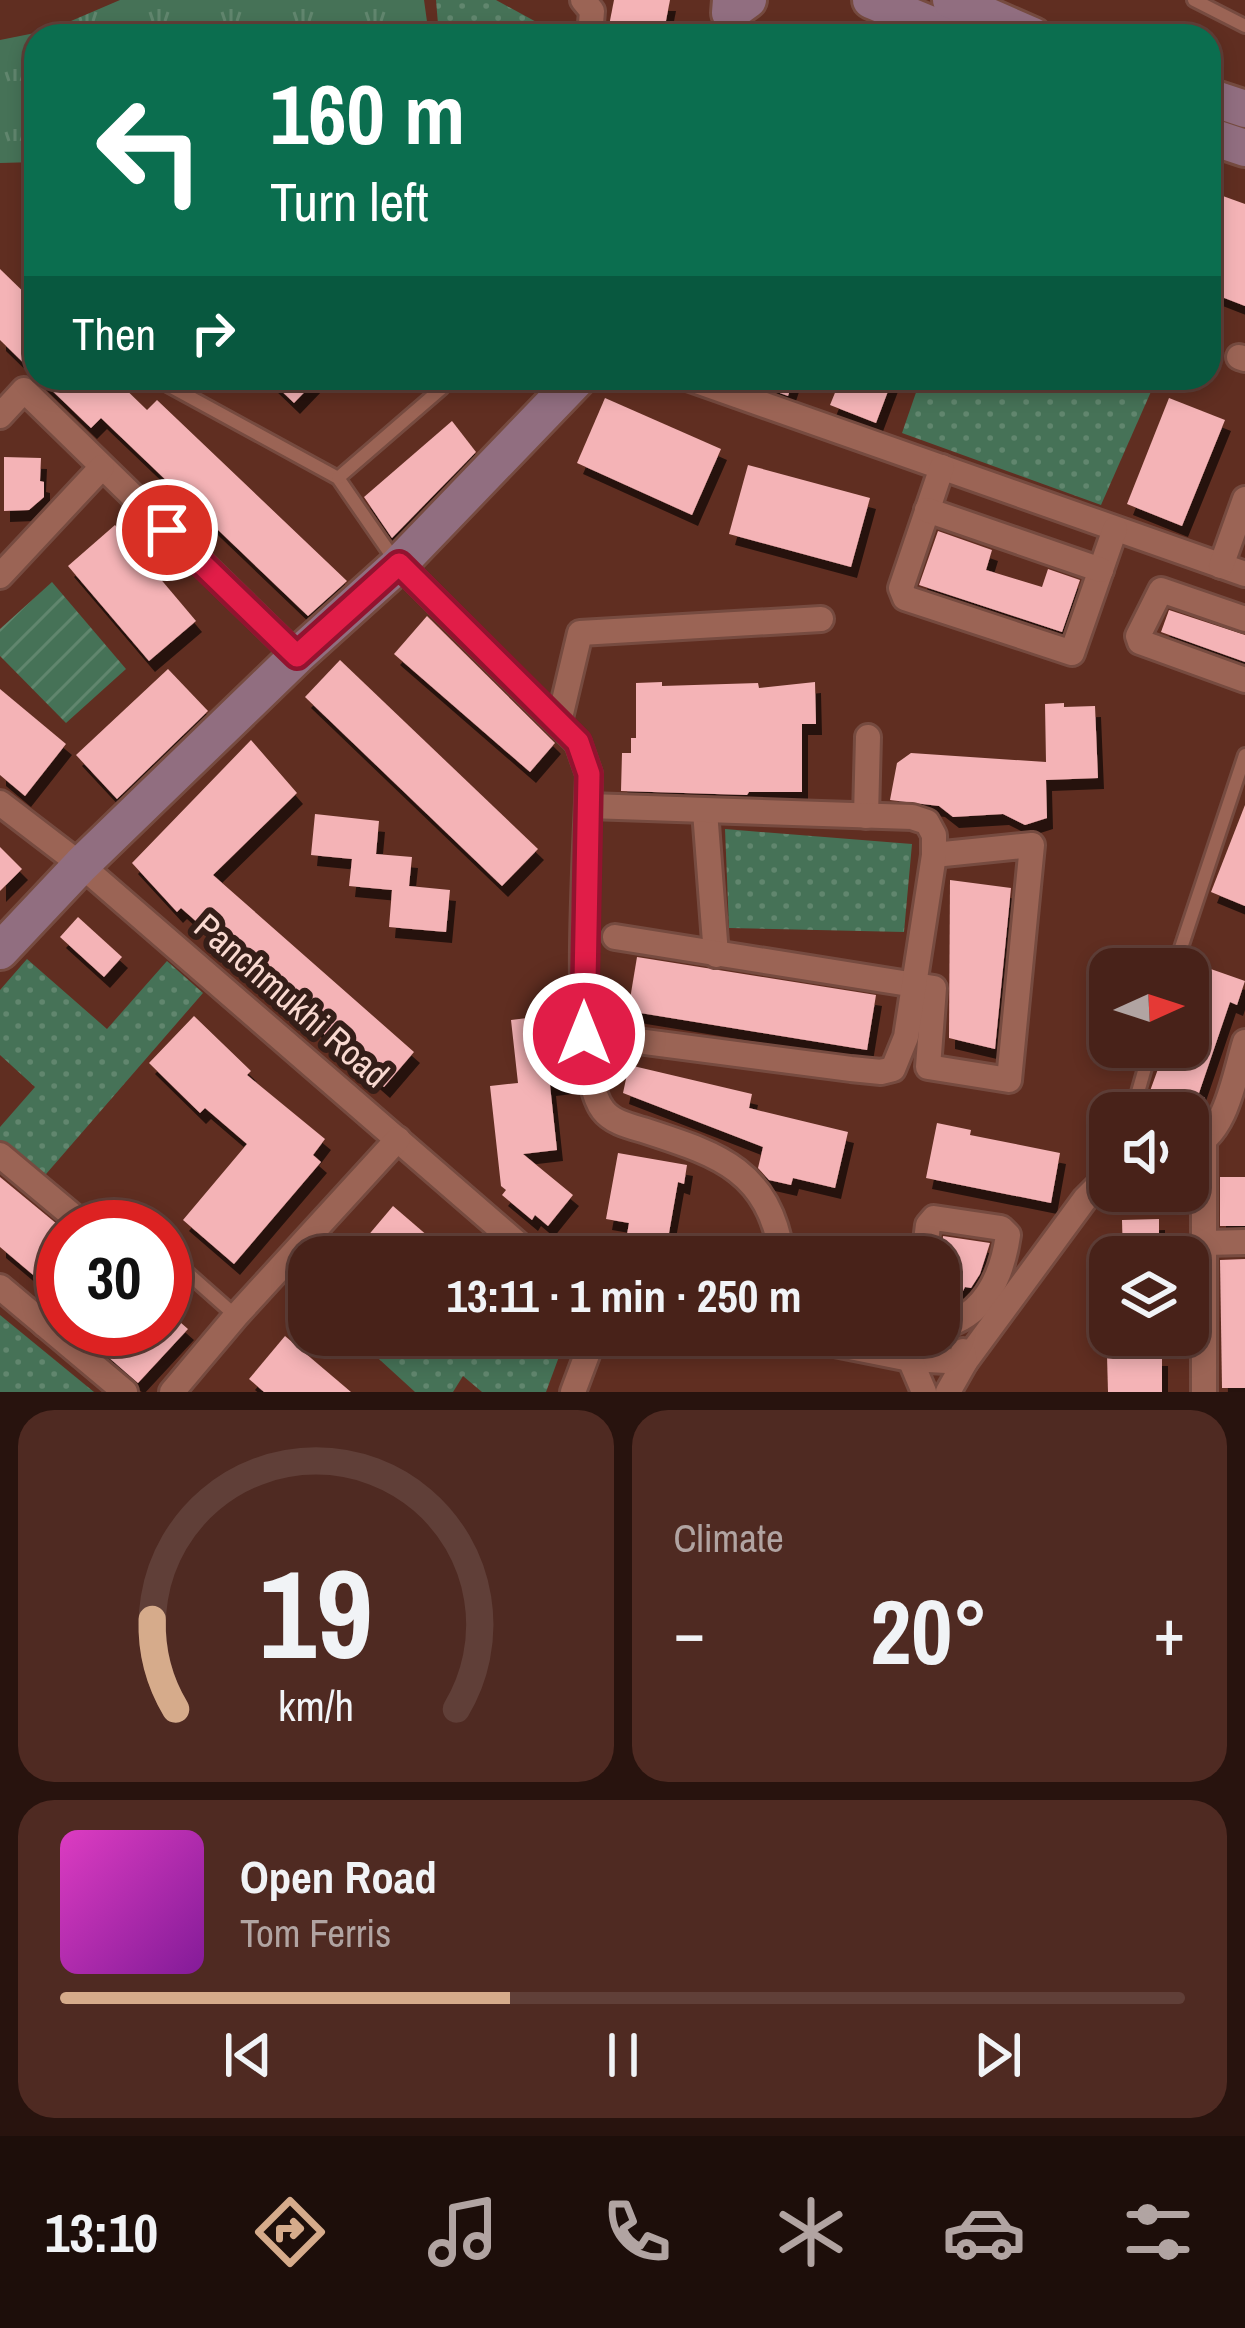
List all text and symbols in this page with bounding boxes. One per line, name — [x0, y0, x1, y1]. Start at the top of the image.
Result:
text: 160 m — [270, 57, 465, 170]
icon: left — [72, 72, 228, 228]
text: Turn left — [270, 165, 429, 238]
icon: right — [180, 300, 246, 366]
text: Then — [72, 303, 156, 364]
pin — [116, 479, 218, 581]
icon: arrive — [134, 497, 200, 563]
street label: Panchmukhi Road — [185, 902, 399, 1098]
north arrow — [1089, 948, 1209, 1068]
map controls — [1089, 948, 1209, 1356]
position arrow — [521, 971, 647, 1097]
button: sound — [1089, 1092, 1209, 1212]
speed limit sign: 30 — [36, 1200, 192, 1356]
button: layers — [1089, 1236, 1209, 1356]
text: 13:11 · 1 min · 250 m — [447, 1265, 801, 1326]
text: Climate — [674, 1512, 784, 1564]
text: 19 — [259, 1529, 373, 1697]
text: 20° — [870, 1571, 988, 1692]
text: − — [674, 1587, 705, 1676]
text: + — [1153, 1587, 1185, 1676]
text: km/h — [278, 1677, 354, 1734]
text: Open Road — [240, 1846, 437, 1907]
text: Tom Ferris — [240, 1907, 391, 1959]
icon: previous — [215, 2022, 281, 2088]
icon: pause — [590, 2022, 656, 2088]
icon: next — [965, 2022, 1031, 2088]
icon: directions — [248, 2190, 332, 2274]
icon: music — [421, 2190, 505, 2274]
icon: phone — [595, 2190, 679, 2274]
icon: climate — [769, 2190, 853, 2274]
icon: car — [942, 2190, 1026, 2274]
icon: filters — [1116, 2190, 1200, 2274]
text: 13:10 — [45, 2196, 158, 2269]

